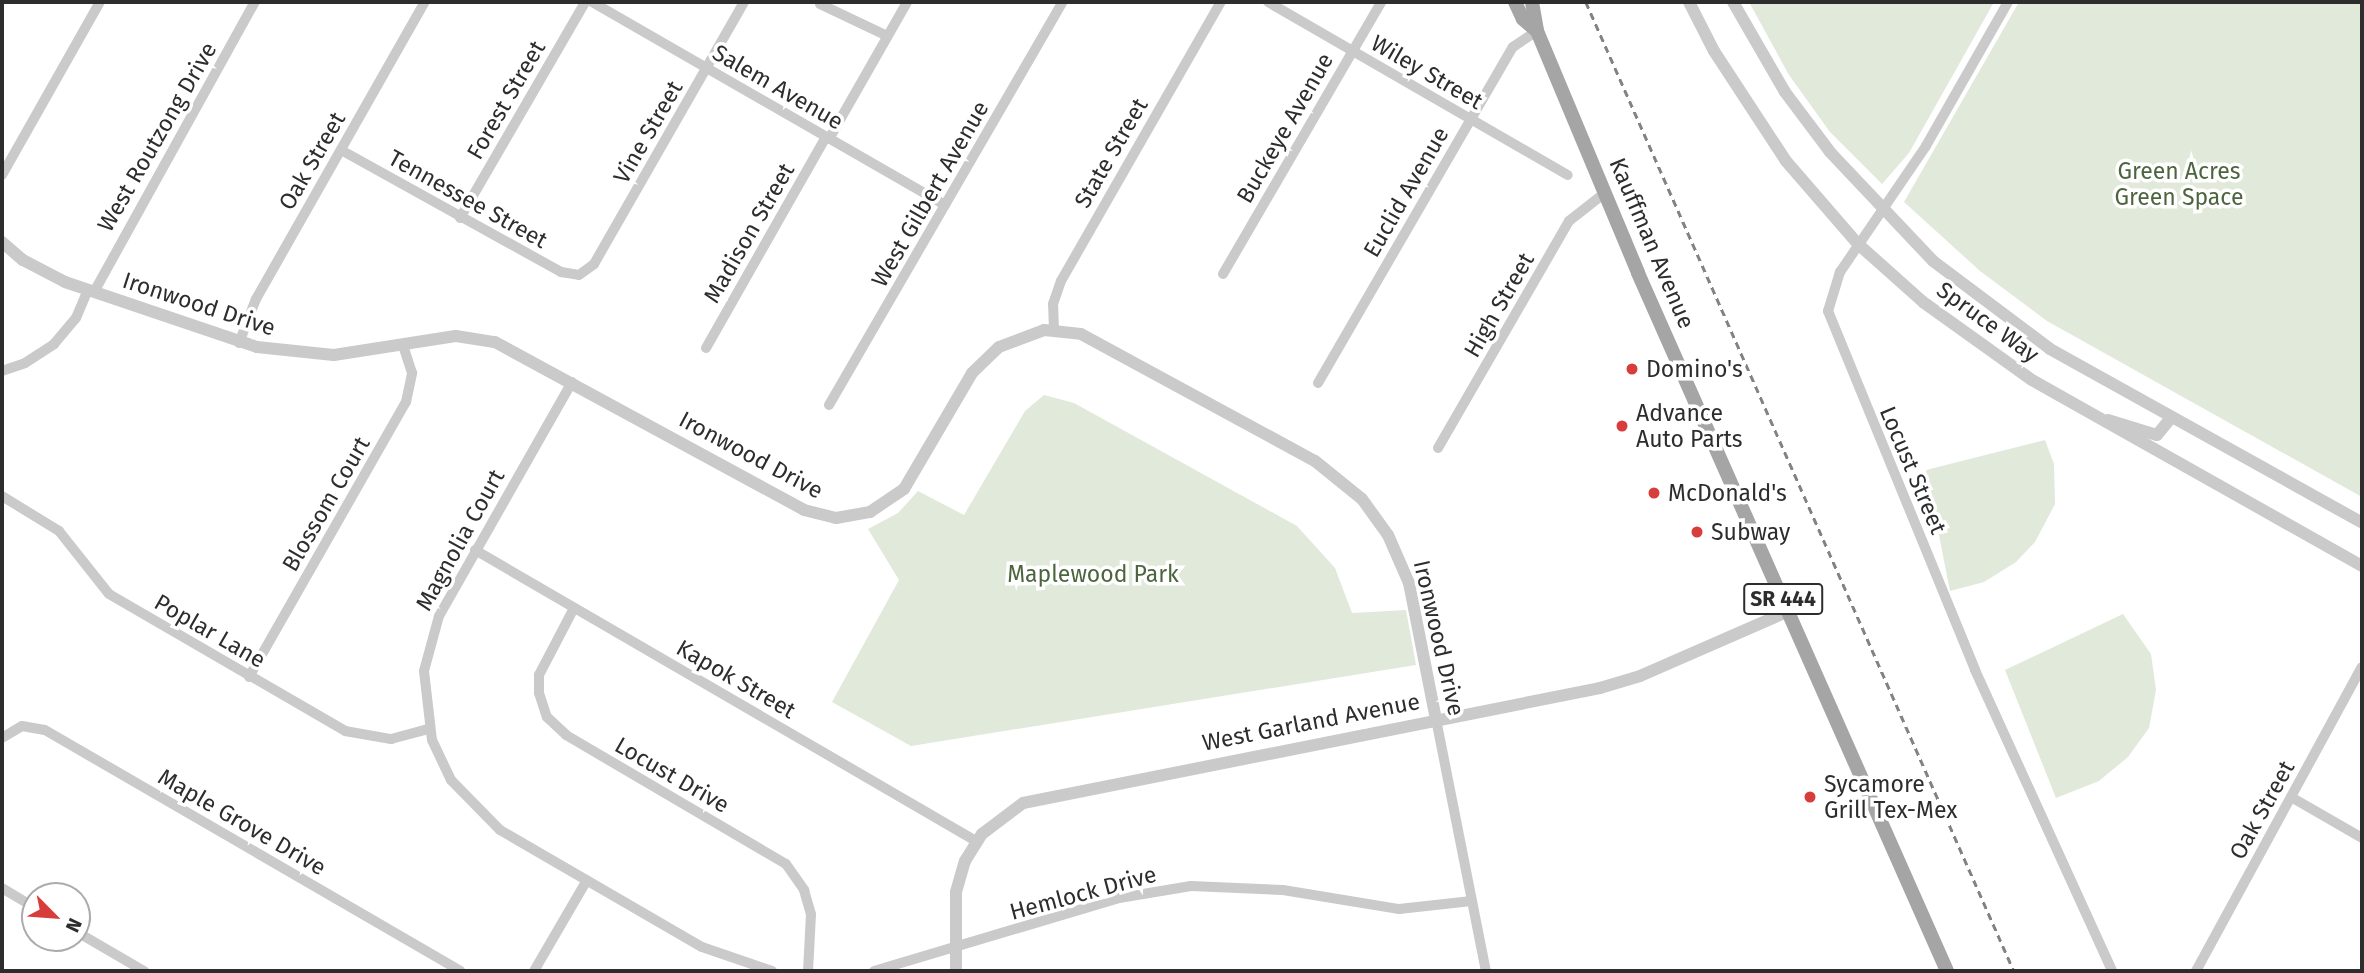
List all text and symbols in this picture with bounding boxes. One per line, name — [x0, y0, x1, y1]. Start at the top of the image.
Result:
street label: Wiley Street — [1366, 29, 1488, 115]
street label: Forest Street — [461, 36, 551, 164]
street label: West Routzong Drive — [92, 37, 222, 237]
street label: Salem Avenue — [708, 39, 848, 135]
street label: Buckeye Avenue — [1231, 48, 1339, 208]
street label: Vine Street — [608, 76, 688, 188]
street label: State Street — [1069, 93, 1153, 213]
street label: West Gilbert Avenue — [866, 96, 994, 292]
street label: Oak Street — [273, 107, 351, 215]
street label: Euclid Avenue — [1358, 122, 1454, 262]
street label: Tennessee Street — [384, 144, 552, 254]
street label: Kauffman Avenue — [1604, 153, 1700, 333]
park label: Green Acres Green Space — [2115, 157, 2243, 211]
street label: Madison Street — [698, 158, 800, 308]
street label: High Street — [1458, 248, 1540, 362]
street label: Ironwood Drive — [119, 266, 279, 342]
street label: Spruce Way — [1932, 276, 2044, 368]
place label: Domino's — [1646, 355, 1743, 383]
marker: Domino's — [1624, 361, 1640, 377]
place label: Advance Auto Parts — [1636, 399, 1743, 453]
street label: Locust Street — [1874, 402, 1952, 538]
street label: Ironwood Drive — [674, 405, 828, 505]
marker: Advance Auto Parts — [1614, 418, 1630, 434]
street label: Blossom Court — [276, 432, 376, 576]
street label: Magnolia Court — [410, 465, 510, 615]
place label: McDonald's — [1668, 479, 1787, 507]
marker: McDonald's — [1646, 485, 1662, 501]
place label: Subway — [1711, 518, 1790, 546]
marker: Subway — [1689, 524, 1705, 540]
street label: Ironwood Drive — [1408, 557, 1470, 719]
park label: Maplewood Park — [1007, 560, 1179, 588]
road number: SR 444 — [1743, 582, 1823, 616]
street label: Poplar Lane — [150, 588, 270, 674]
street label: Kapok Street — [671, 634, 801, 724]
street label: West Garland Avenue — [1200, 687, 1422, 757]
street label: Locust Drive — [610, 731, 734, 819]
street label: Oak Street — [2224, 756, 2300, 864]
street label: Maple Grove Drive — [153, 763, 331, 881]
place label: Sycamore Grill Tex-Mex — [1824, 770, 1957, 824]
marker: Sycamore Grill Tex-Mex — [1802, 789, 1818, 805]
street label: Hemlock Drive — [1007, 860, 1159, 926]
north arrow — [21, 882, 91, 952]
text: N — [61, 915, 87, 936]

